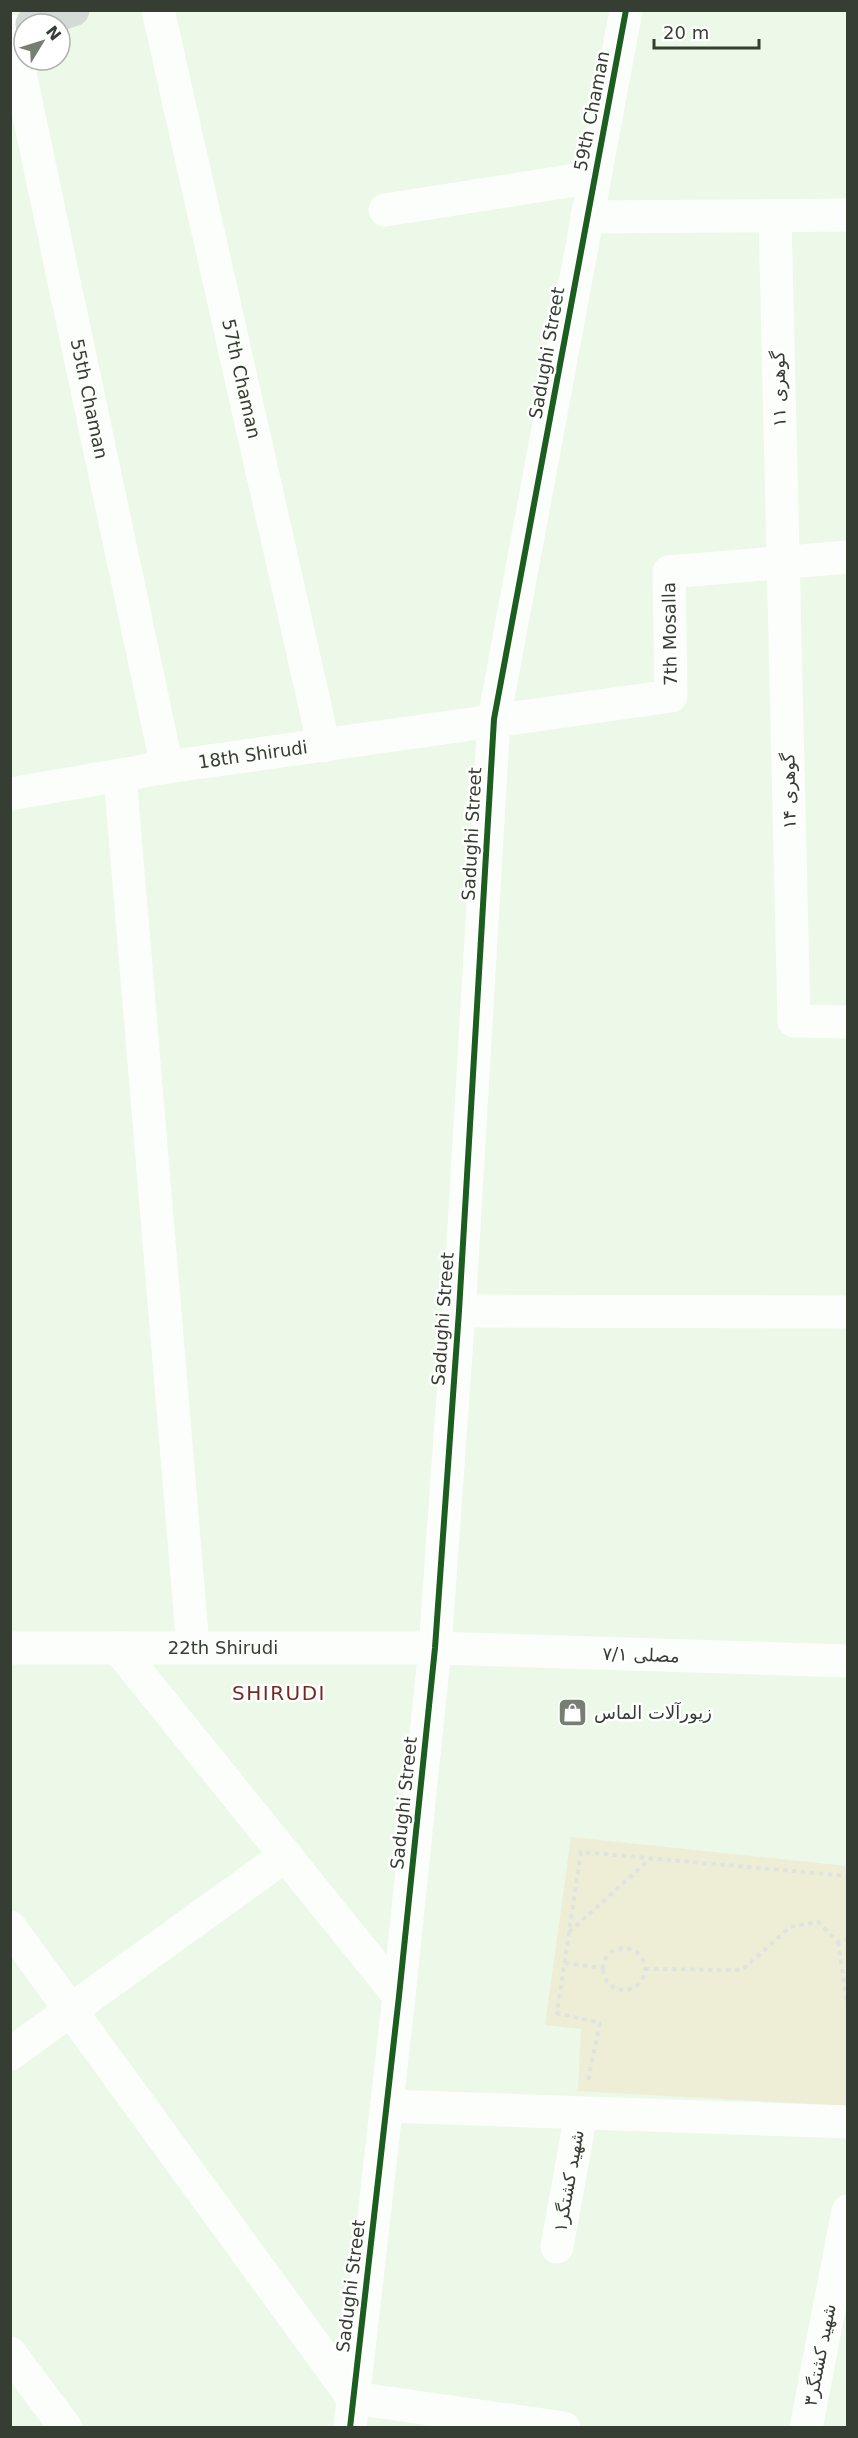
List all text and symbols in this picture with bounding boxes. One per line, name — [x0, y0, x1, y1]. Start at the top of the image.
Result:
north arrow — [12, 12, 72, 72]
scale bar — [654, 12, 759, 50]
text: N — [42, 22, 65, 44]
text: 20 m — [663, 22, 709, 43]
street label: 59th Chaman — [570, 49, 613, 173]
street label: Sadughi Street — [525, 285, 568, 420]
street label: 57th Chaman — [218, 317, 265, 441]
street label: 55th Chaman — [67, 337, 112, 461]
street label: گوهری ۱۱ — [767, 350, 791, 427]
street label: 7th Mosalla — [658, 582, 681, 686]
street label: 18th Shirudi — [197, 736, 309, 773]
street label: گوهری ۱۴ — [777, 752, 801, 829]
street label: Sadughi Street — [458, 767, 485, 901]
street label: Sadughi Street — [427, 1252, 458, 1386]
street label: 22th Shirudi — [168, 1637, 278, 1658]
street label: مصلی ۷/۱ — [602, 1643, 680, 1666]
district label: SHIRUDI — [232, 1681, 326, 1705]
shop icon: زیورآلات الماس — [557, 1697, 589, 1729]
place label: زیورآلات الماس — [594, 1701, 712, 1724]
street label: Sadughi Street — [386, 1735, 421, 1870]
street label: شهید کشتگر۱ — [549, 2128, 589, 2234]
street label: Sadughi Street — [332, 2218, 369, 2353]
street label: شهید کشتگر۳ — [799, 2302, 841, 2408]

